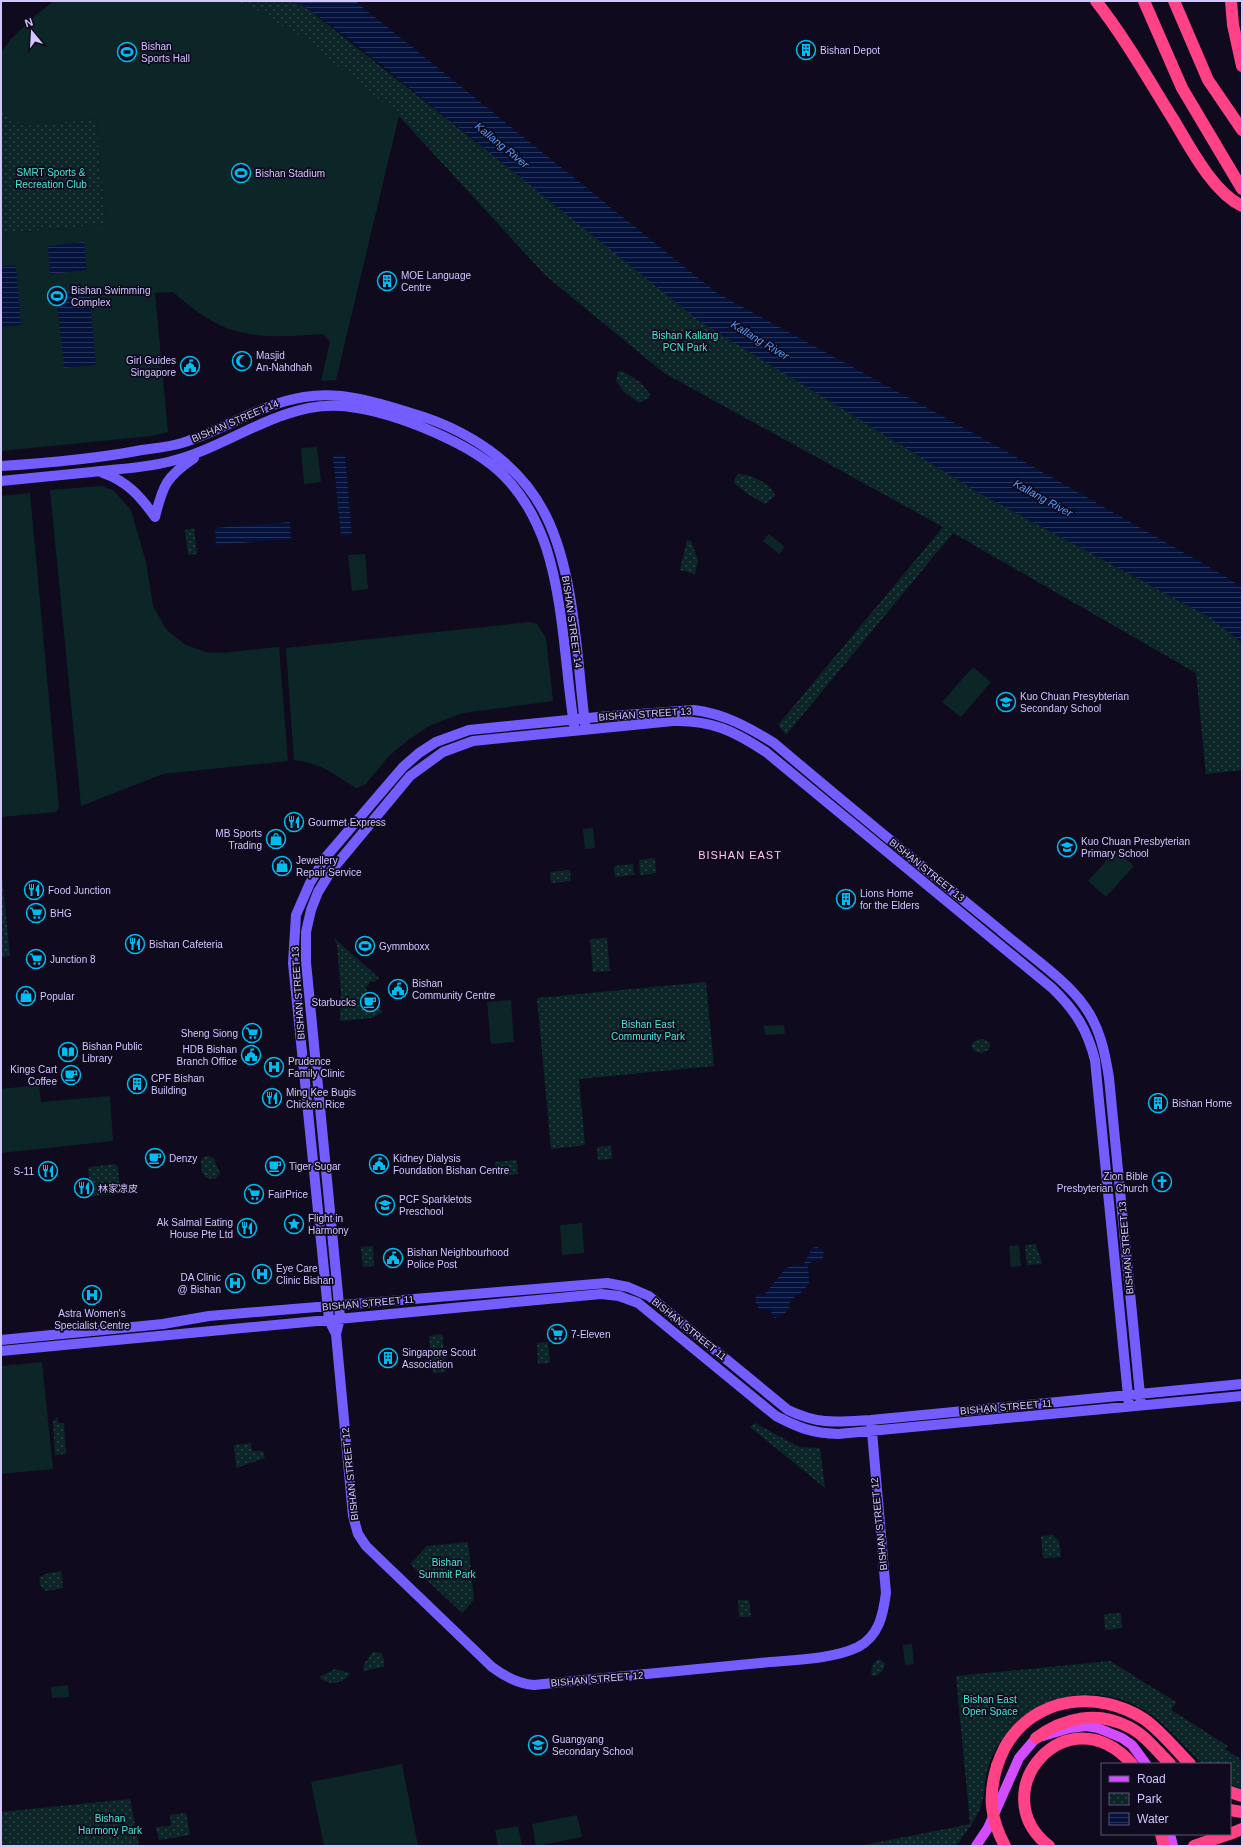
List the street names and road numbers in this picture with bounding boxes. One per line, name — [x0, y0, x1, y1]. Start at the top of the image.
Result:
street label: BISHAN STREET 14 — [190, 398, 280, 444]
street label: BISHAN STREET 14 — [560, 575, 584, 669]
street label: BISHAN STREET 13 — [598, 705, 692, 723]
street label: BISHAN STREET 13 — [887, 836, 967, 904]
street label: BISHAN STREET 13 — [289, 946, 307, 1040]
street label: BISHAN STREET 13 — [1116, 1201, 1136, 1295]
street label: BISHAN STREET 11 — [321, 1293, 415, 1313]
street label: BISHAN STREET 11 — [650, 1296, 729, 1363]
street label: BISHAN STREET 11 — [959, 1397, 1053, 1417]
street label: BISHAN STREET 12 — [340, 1427, 360, 1521]
street label: BISHAN STREET 12 — [869, 1477, 889, 1571]
street label: BISHAN STREET 12 — [550, 1669, 644, 1689]

